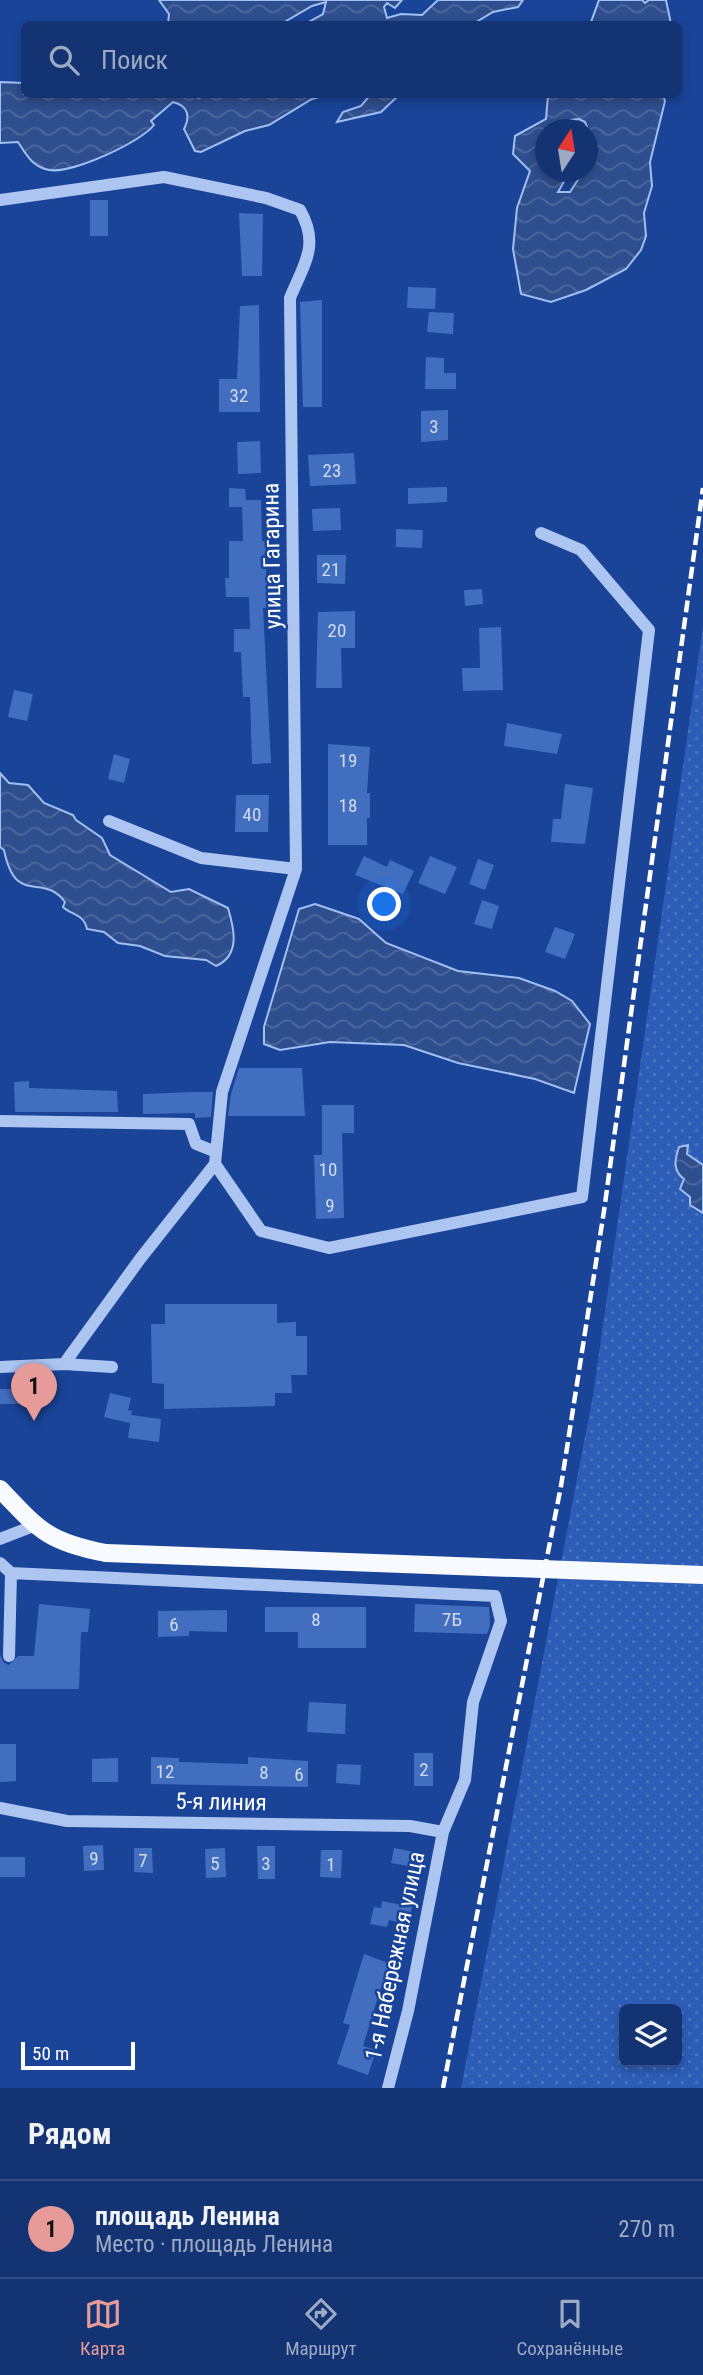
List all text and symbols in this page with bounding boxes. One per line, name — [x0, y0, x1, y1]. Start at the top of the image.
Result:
search box — [21, 21, 682, 98]
icon: search — [45, 41, 83, 79]
text: Поиск — [101, 45, 168, 75]
north arrow — [535, 119, 598, 182]
house number: 32 — [230, 384, 248, 407]
house number: 3 — [429, 415, 439, 438]
house number: 23 — [323, 459, 341, 482]
street label: улица Гагарина — [257, 483, 287, 629]
house number: 21 — [322, 558, 340, 581]
house number: 20 — [328, 619, 346, 642]
house number: 19 — [339, 749, 357, 772]
house number: 18 — [339, 794, 357, 817]
house number: 40 — [243, 803, 261, 826]
your location — [367, 887, 401, 921]
house number: 10 — [319, 1158, 337, 1181]
house number: 9 — [325, 1194, 335, 1217]
pin: 1 — [11, 1363, 57, 1421]
house number: 8 — [311, 1608, 321, 1631]
house number: 7Б — [442, 1608, 462, 1631]
house number: 6 — [169, 1613, 179, 1636]
house number: 2 — [419, 1758, 429, 1781]
house number: 12 — [156, 1760, 174, 1783]
house number: 8 — [259, 1761, 269, 1784]
house number: 6 — [294, 1763, 304, 1786]
street label: 5-я линия — [175, 1788, 267, 1816]
house number: 9 — [89, 1847, 99, 1870]
house number: 7 — [138, 1849, 148, 1872]
street label: 1-я Набережная улица — [360, 1849, 430, 2063]
house number: 5 — [210, 1852, 220, 1875]
house number: 3 — [261, 1852, 271, 1875]
house number: 1 — [326, 1853, 336, 1876]
map controls — [619, 2004, 682, 2067]
button: layers — [619, 2004, 682, 2067]
scale bar — [21, 2039, 135, 2071]
text: 50 m — [32, 2042, 69, 2065]
text: Рядом — [28, 2116, 112, 2151]
text: площадь Ленина — [95, 2201, 280, 2231]
text: 1 — [45, 2216, 57, 2243]
text: 270 m — [618, 2216, 675, 2243]
text: Место · площадь Ленина — [95, 2231, 333, 2258]
tab: Карта — [80, 2295, 125, 2360]
tab: Маршрут — [285, 2295, 357, 2360]
tab: Сохранённые — [516, 2295, 623, 2360]

